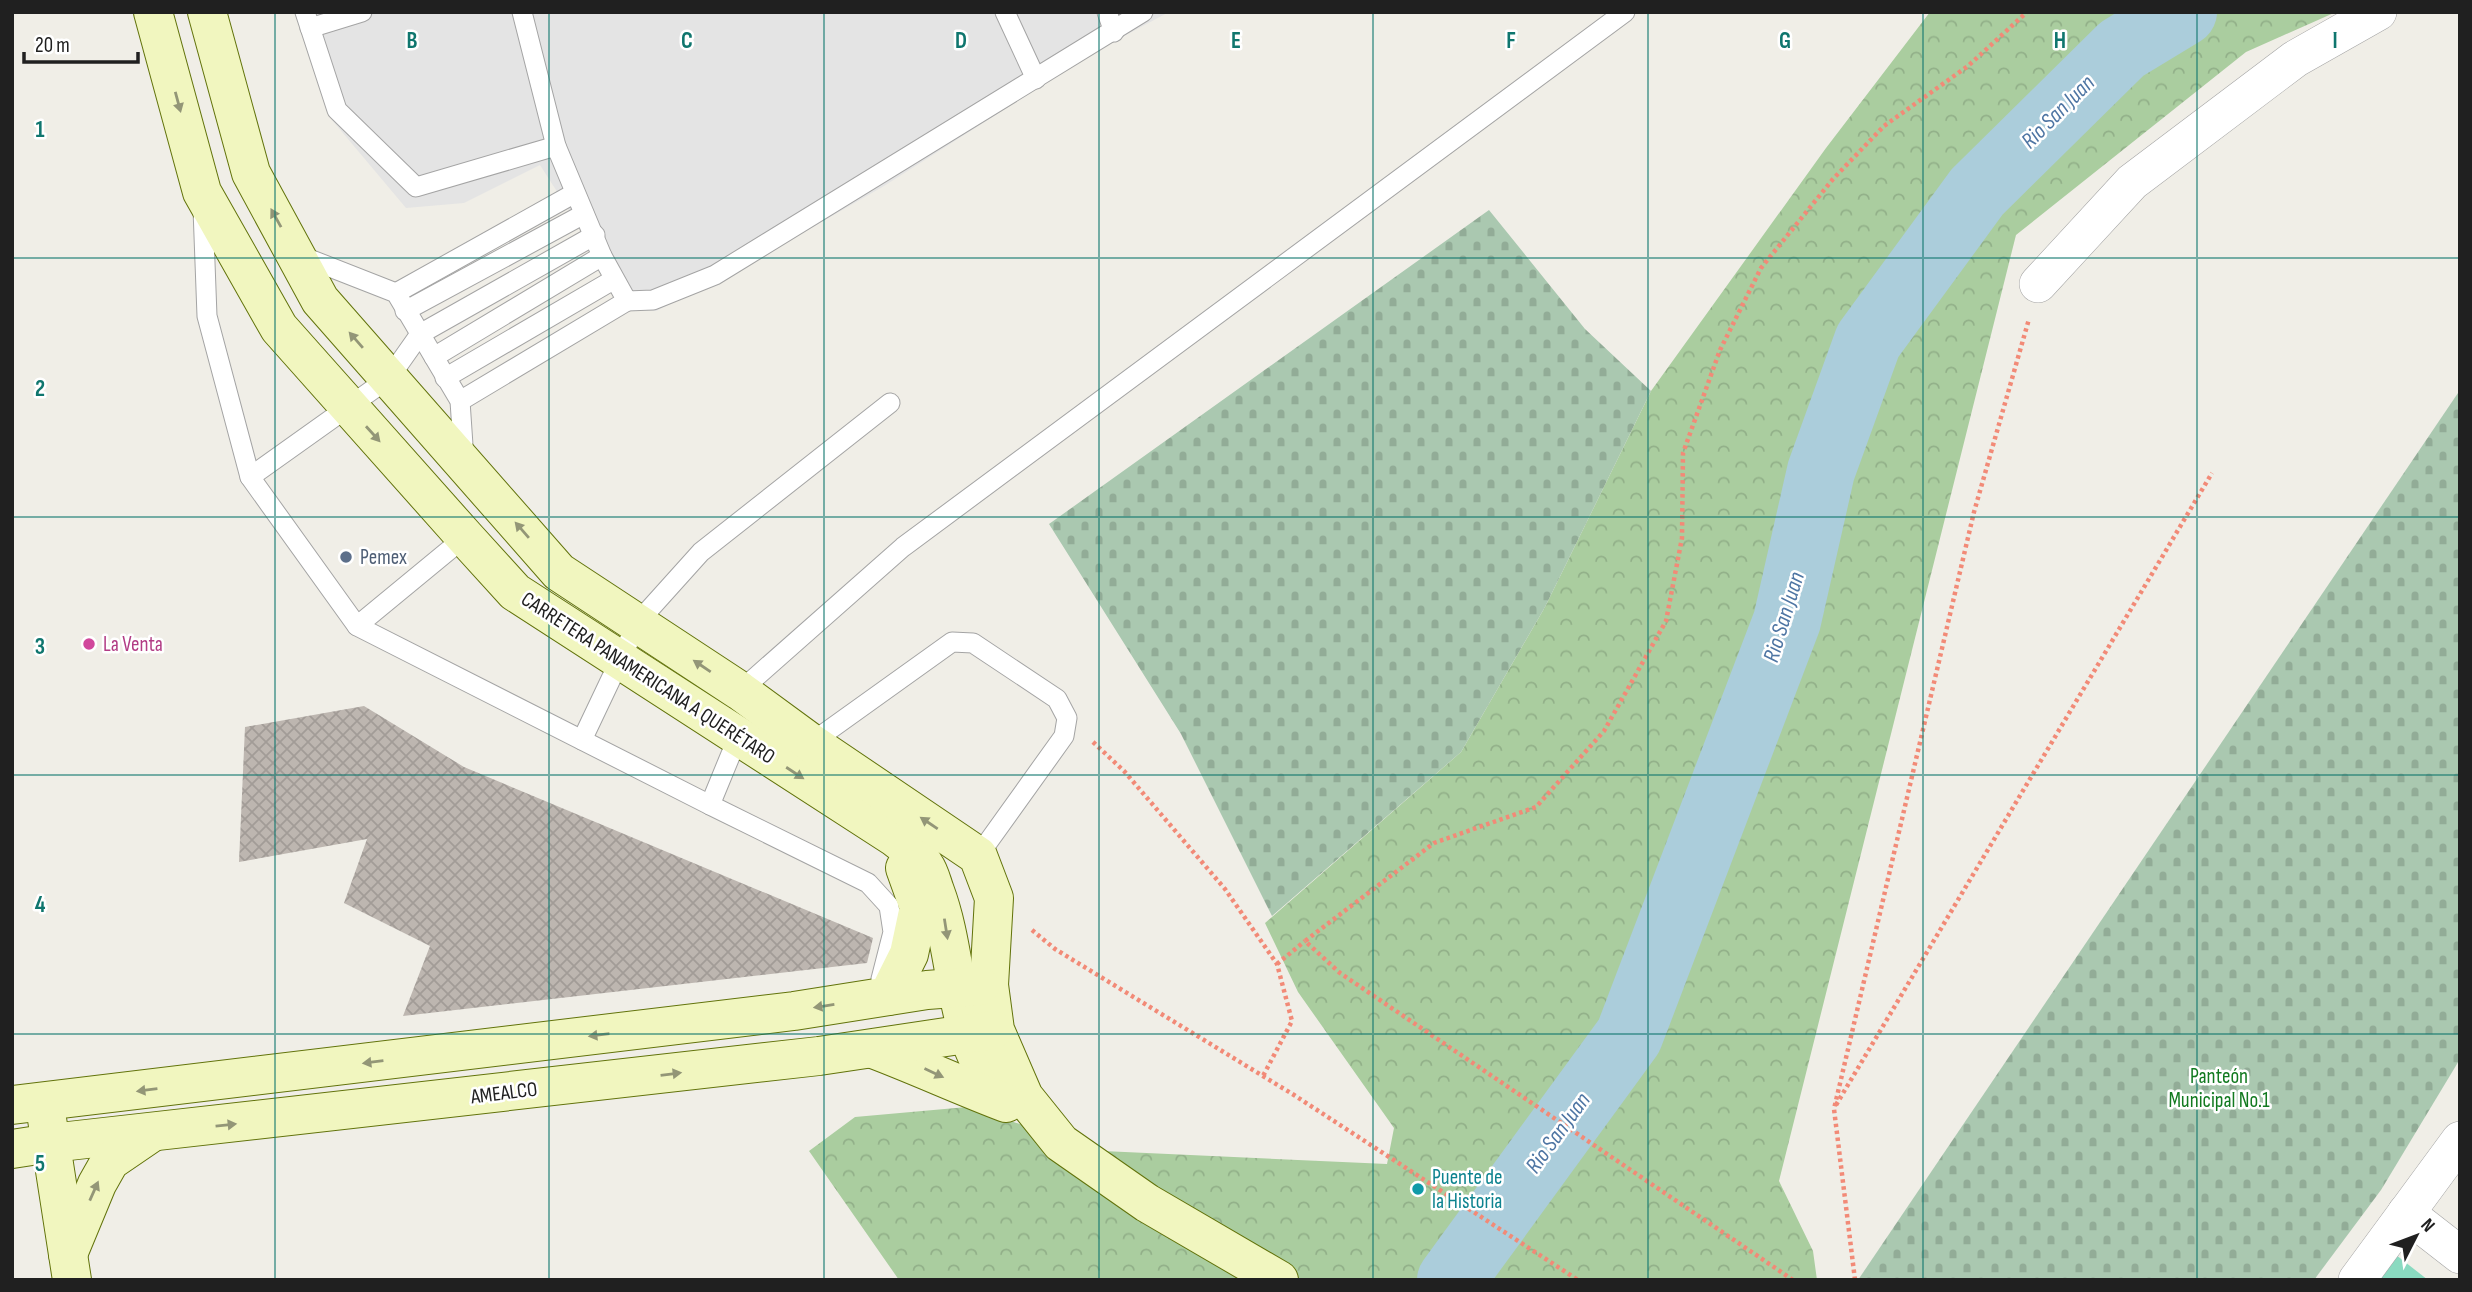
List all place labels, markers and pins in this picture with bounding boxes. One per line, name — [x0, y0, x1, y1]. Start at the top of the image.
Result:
place label: Pemex — [360, 545, 407, 570]
marker: Pemex — [338, 549, 354, 565]
place label: La Venta — [103, 632, 163, 657]
marker: La Venta — [81, 636, 97, 652]
place label: Puente de la Historia — [1432, 1165, 1502, 1214]
marker: Puente de la Historia — [1410, 1181, 1426, 1197]

